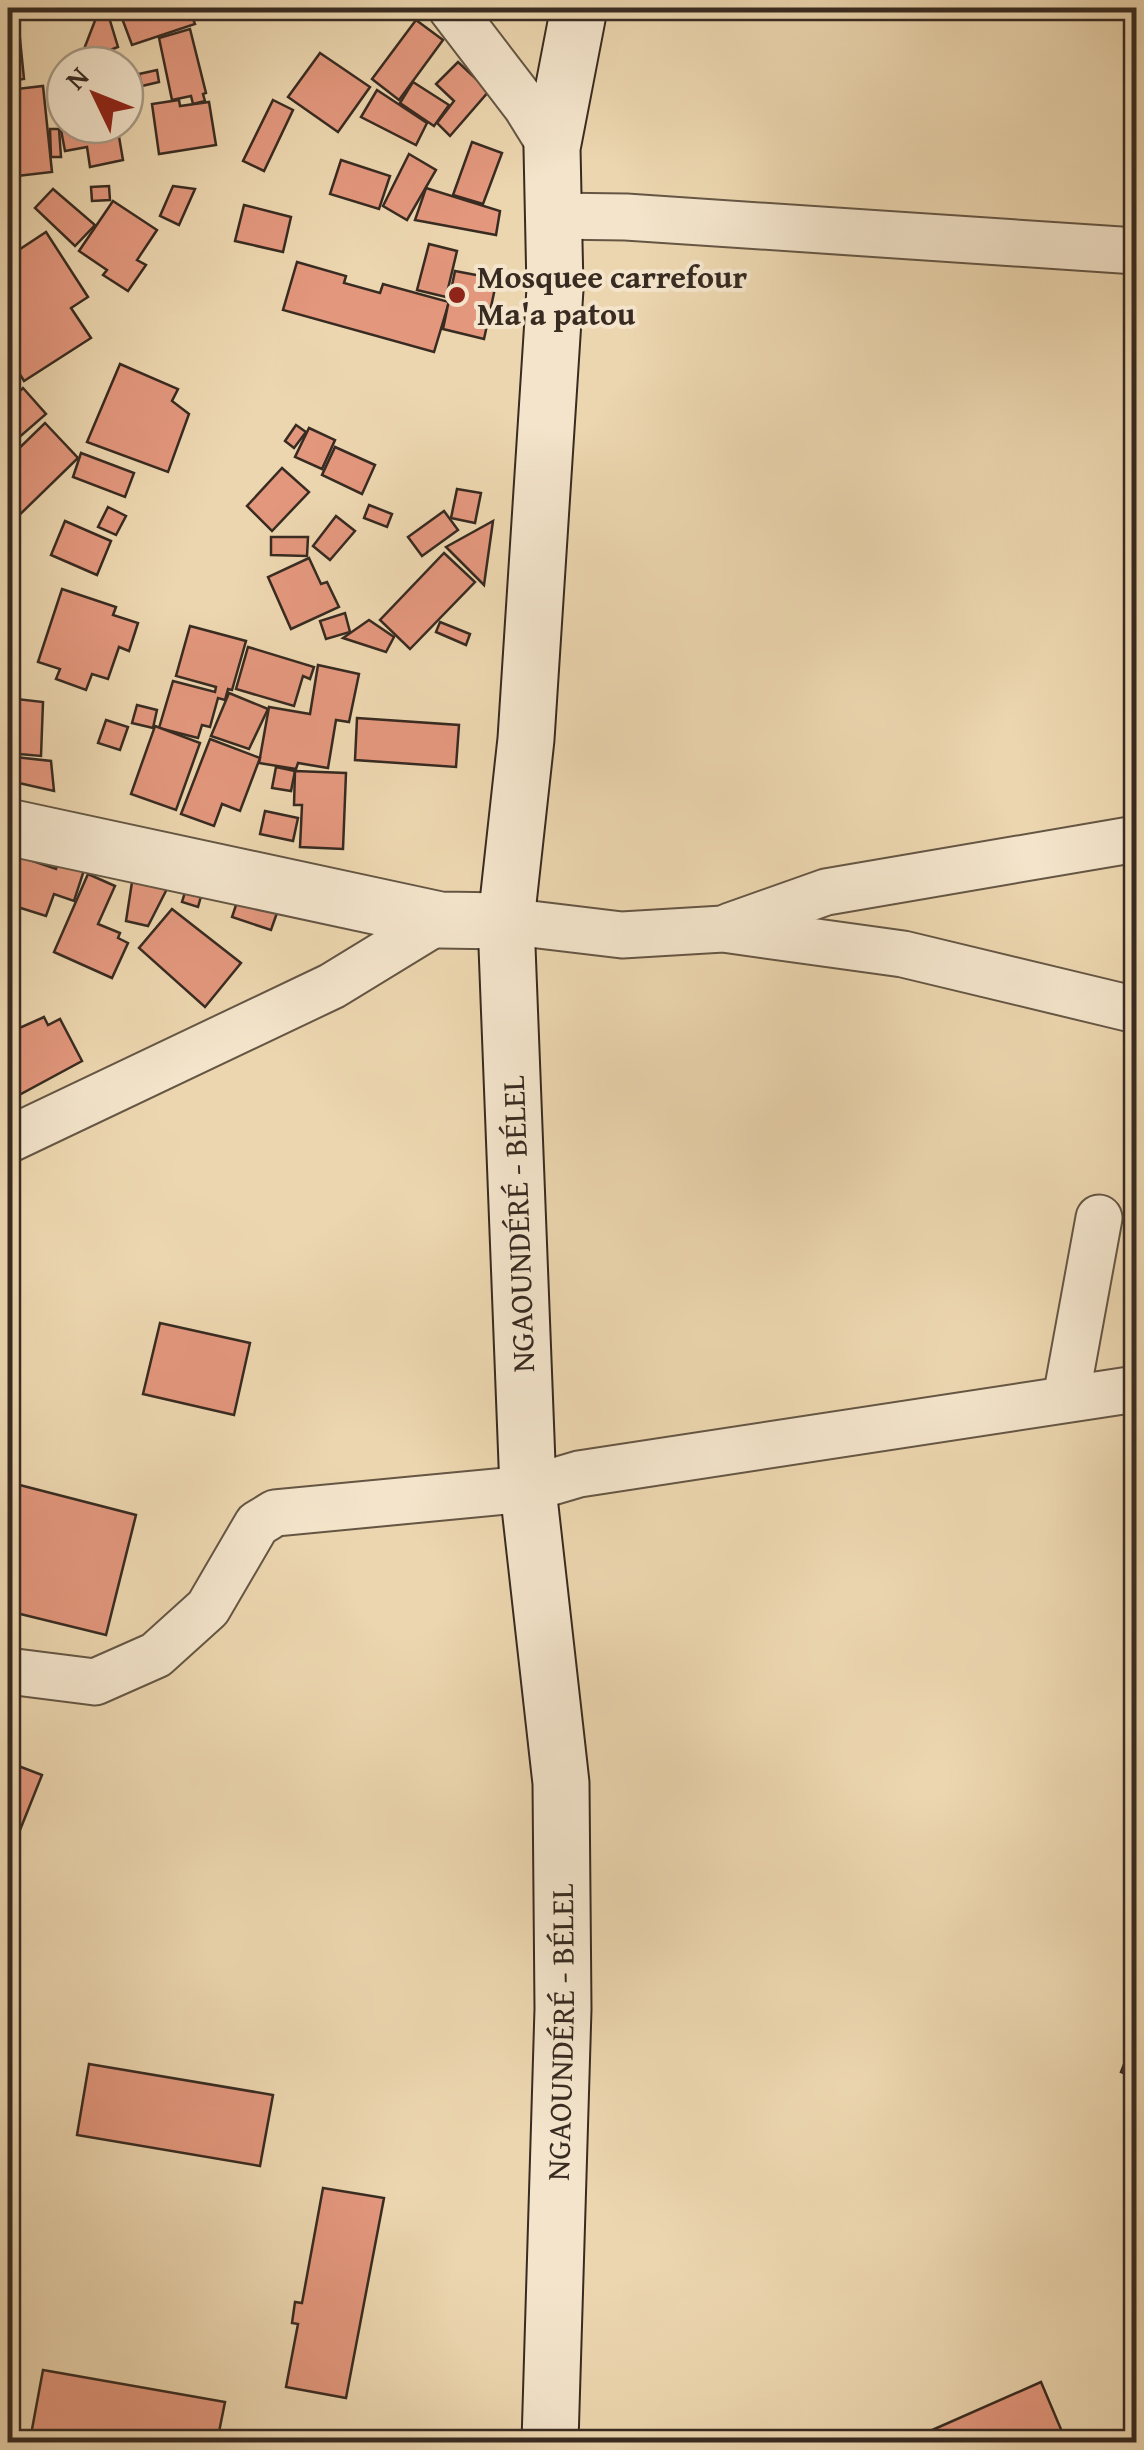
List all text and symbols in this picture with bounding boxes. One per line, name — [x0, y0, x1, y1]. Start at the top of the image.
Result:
north arrow — [45, 45, 145, 145]
text: N — [55, 57, 98, 98]
place label: Mosquee carrefour Ma'a patou — [477, 253, 747, 337]
marker: Mosquee carrefour Ma'a patou — [446, 284, 468, 306]
street label: NGAOUNDÉRÉ - BÉLEL — [489, 1074, 546, 1373]
street label: NGAOUNDÉRÉ - BÉLEL — [534, 1883, 586, 2181]

